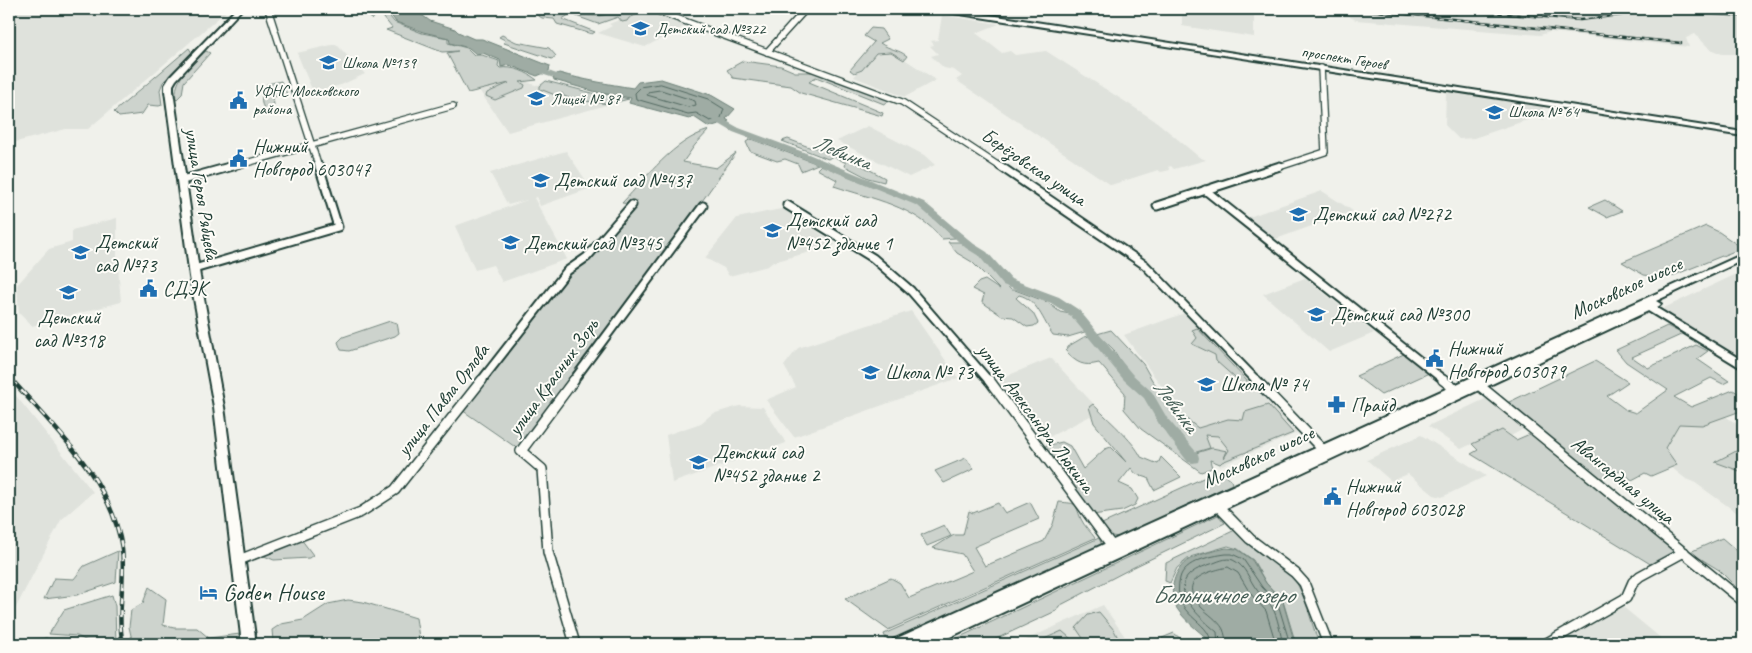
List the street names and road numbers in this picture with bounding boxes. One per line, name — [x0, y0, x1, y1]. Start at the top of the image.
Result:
street label: проспект Героев — [1300, 41, 1391, 75]
street label: Берёзовская улица — [976, 123, 1093, 213]
street label: улица Героя Рябцева — [179, 125, 225, 264]
street label: Московское шоссе — [1566, 251, 1687, 325]
street label: улица Красных Зорь — [502, 312, 605, 441]
street label: улица Павла Орлова — [391, 338, 495, 462]
street label: улица Александра Люкина — [971, 338, 1101, 499]
street label: Московское шоссе — [1198, 420, 1319, 494]
street label: Авангардная улица — [1566, 431, 1681, 530]

